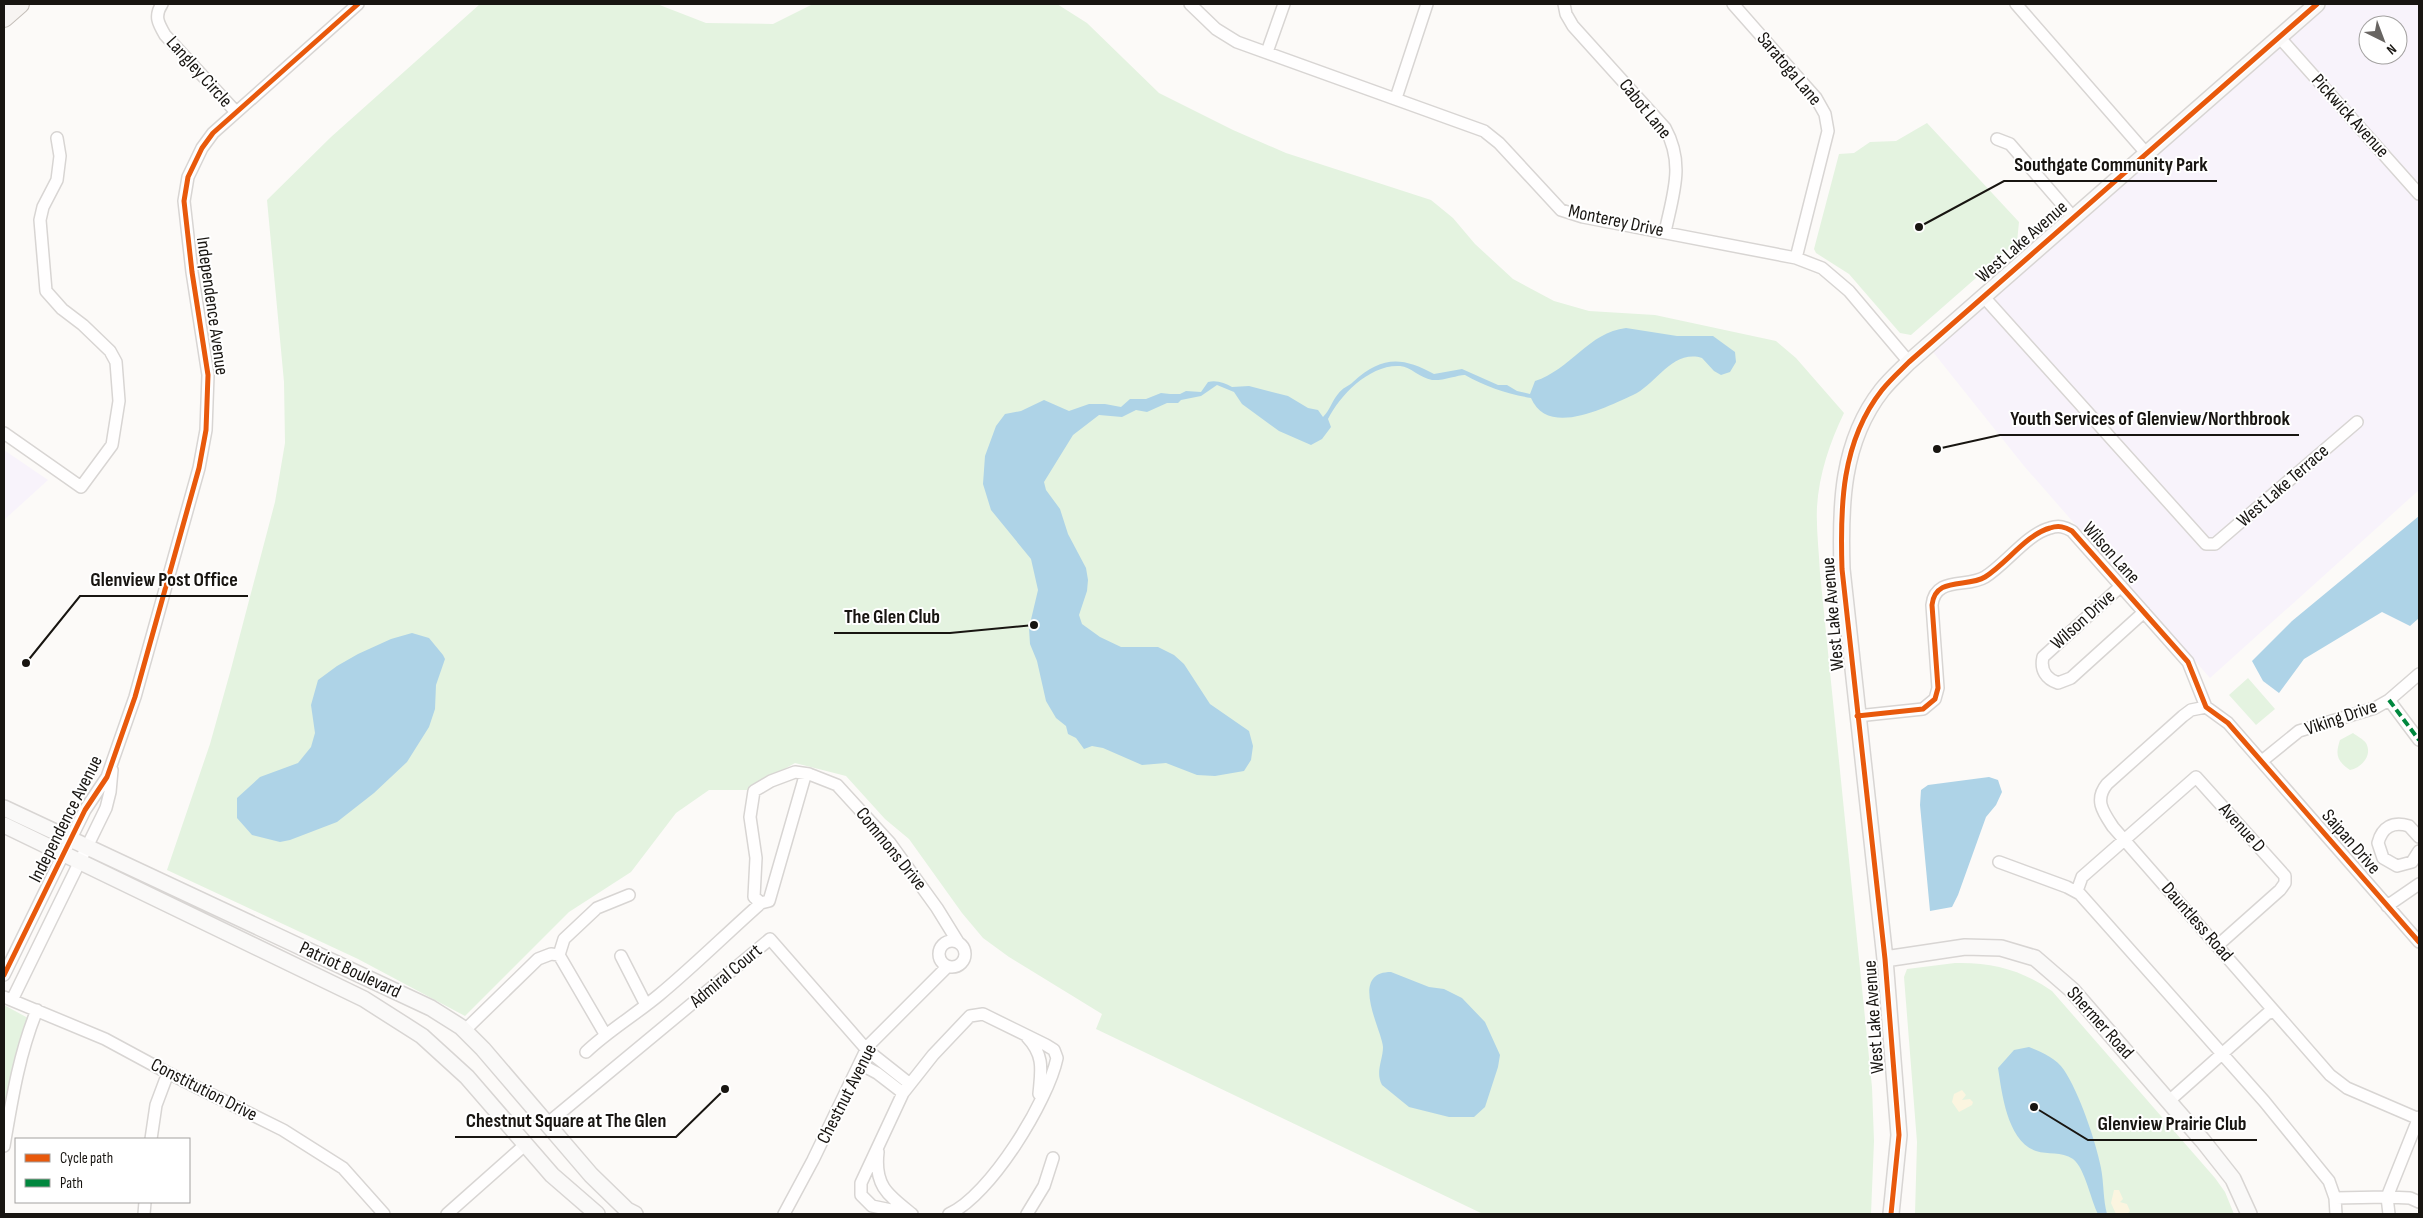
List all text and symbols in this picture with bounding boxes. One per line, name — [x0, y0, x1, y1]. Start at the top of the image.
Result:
north arrow — [2358, 15, 2408, 65]
street label: Saratoga Lane — [1752, 27, 1826, 111]
street label: Langley Circle — [161, 32, 237, 112]
text: N — [2383, 40, 2400, 58]
street label: Pickwick Avenue — [2306, 69, 2394, 163]
street label: Cabot Lane — [1614, 74, 1676, 144]
callout: Southgate Community Park — [2004, 146, 2217, 181]
text: Southgate Community Park — [2014, 153, 2208, 177]
street label: West Lake Avenue — [1972, 196, 2072, 288]
street label: Monterey Drive — [1566, 200, 1666, 242]
street label: Independence Avenue — [191, 235, 233, 377]
callout: Youth Services of Glenview/Northbrook — [2000, 400, 2299, 435]
text: Youth Services of Glenview/Northbrook — [2010, 407, 2290, 431]
street label: West Lake Terrace — [2232, 440, 2334, 532]
street label: Wilson Lane — [2077, 517, 2145, 589]
street label: West Lake Avenue — [1817, 556, 1849, 672]
callout: Glenview Post Office — [80, 561, 248, 596]
text: Glenview Post Office — [90, 568, 238, 592]
street label: Wilson Drive — [2046, 585, 2120, 655]
callout: The Glen Club — [834, 598, 950, 633]
text: The Glen Club — [844, 605, 940, 629]
street label: Viking Drive — [2302, 695, 2380, 741]
street label: Independence Avenue — [24, 752, 108, 886]
street label: Avenue D — [2213, 798, 2270, 858]
street label: Commons Drive — [850, 803, 932, 895]
street label: Saipan Drive — [2317, 805, 2385, 879]
street label: Dauntless Road — [2156, 878, 2238, 966]
street label: Patriot Boulevard — [296, 936, 404, 1004]
street label: Admiral Court — [685, 939, 767, 1013]
street label: West Lake Avenue — [1859, 959, 1889, 1075]
street label: Shermer Road — [2062, 982, 2138, 1064]
street label: Chestnut Avenue — [812, 1040, 882, 1148]
street label: Constitution Drive — [147, 1053, 261, 1127]
callout: Chestnut Square at The Glen — [455, 1102, 676, 1137]
callout: Glenview Prairie Club — [2088, 1105, 2257, 1140]
text: Chestnut Square at The Glen — [466, 1109, 666, 1133]
text: Glenview Prairie Club — [2098, 1112, 2246, 1136]
legend — [15, 1138, 190, 1203]
text: Cycle path — [60, 1149, 113, 1168]
text: Path — [60, 1174, 83, 1193]

